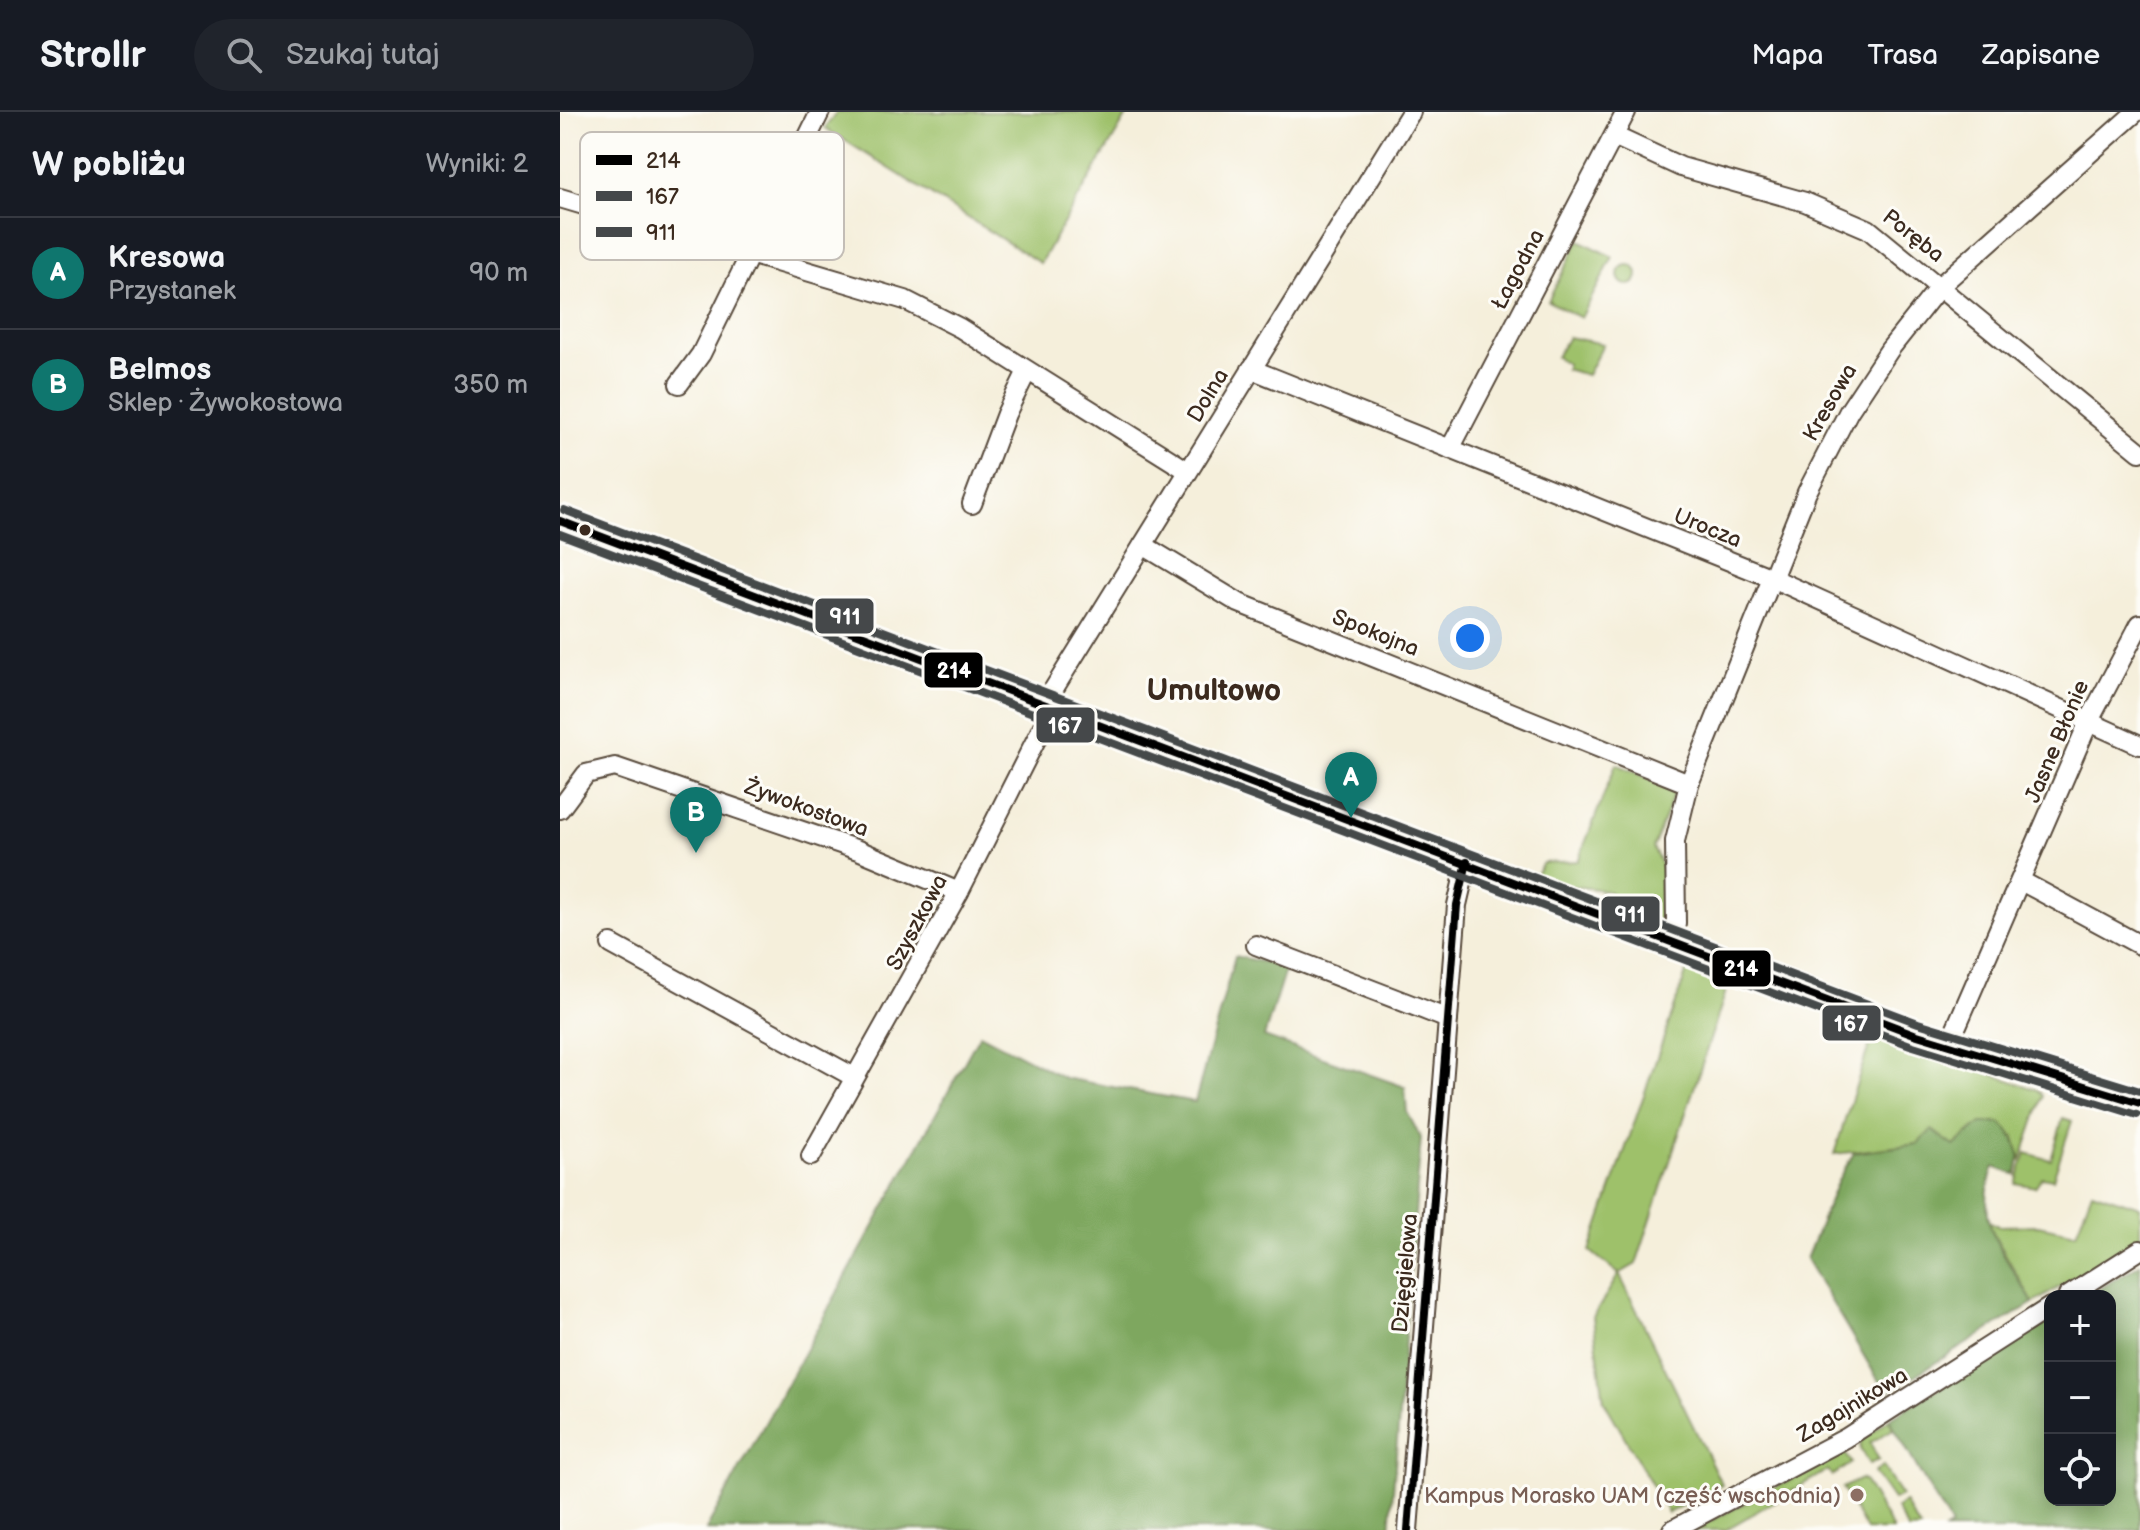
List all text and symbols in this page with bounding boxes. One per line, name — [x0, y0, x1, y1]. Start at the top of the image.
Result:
search box — [194, 19, 754, 91]
text: Strollr — [40, 33, 146, 78]
icon: search — [222, 33, 266, 77]
text: Szukaj tutaj — [286, 37, 440, 73]
text: Mapa — [1751, 39, 1824, 72]
text: Trasa — [1868, 39, 1938, 72]
text: Zapisane — [1982, 39, 2100, 72]
legend — [580, 132, 844, 260]
text: W pobliżu — [32, 144, 186, 185]
text: 214 — [646, 148, 681, 175]
text: Wyniki: 2 — [426, 149, 528, 180]
text: 167 — [646, 184, 679, 211]
street label: Poręba — [1877, 204, 1949, 269]
text: 911 — [646, 220, 676, 247]
street label: Łagodna — [1486, 225, 1551, 315]
text: Kresowa — [108, 240, 225, 276]
text: A — [50, 258, 66, 289]
text: 90 m — [469, 258, 528, 289]
text: Przystanek — [108, 276, 236, 307]
text: Belmos — [108, 352, 211, 388]
street label: Kresowa — [1797, 359, 1863, 446]
street label: Dolna — [1182, 364, 1235, 428]
text: B — [49, 370, 67, 401]
text: 350 m — [453, 370, 528, 401]
text: Sklep · Żywokostowa — [108, 388, 343, 419]
street label: Urocza — [1670, 503, 1745, 554]
unlabelled marker — [577, 522, 593, 538]
line badge: 911 — [814, 597, 875, 635]
text: 911 — [829, 604, 861, 631]
street label: Spokojna — [1328, 604, 1423, 663]
your location — [1450, 618, 1490, 658]
line badge: 214 — [923, 651, 984, 689]
text: 214 — [937, 658, 972, 685]
district label: Umultowo — [1147, 673, 1281, 709]
street label: Jasne Błonie — [2019, 676, 2095, 807]
line badge: 167 — [1035, 706, 1096, 744]
text: 167 — [1048, 713, 1082, 740]
pin: A — [1325, 752, 1377, 818]
street label: Żywokostowa — [740, 773, 872, 843]
pin: B — [670, 787, 722, 853]
street label: Szyszkowa — [881, 870, 954, 975]
line badge: 911 — [1600, 895, 1661, 933]
text: 911 — [1614, 902, 1646, 929]
line badge: 214 — [1711, 949, 1772, 988]
text: 214 — [1724, 956, 1759, 983]
line badge: 167 — [1821, 1004, 1882, 1042]
text: 167 — [1834, 1011, 1868, 1038]
street label: Dzięgielowa — [1387, 1212, 1424, 1334]
map controls — [2044, 1290, 2116, 1506]
button: + — [2044, 1290, 2116, 1362]
street label: Zagajnikowa — [1792, 1362, 1913, 1449]
button: − — [2044, 1362, 2116, 1434]
button: locate — [2044, 1434, 2116, 1506]
place label: Kampus Morasko UAM (część wschodnia) — [1424, 1483, 1841, 1510]
marker: Kampus Morasko UAM (część wschodnia) — [1848, 1486, 1866, 1504]

